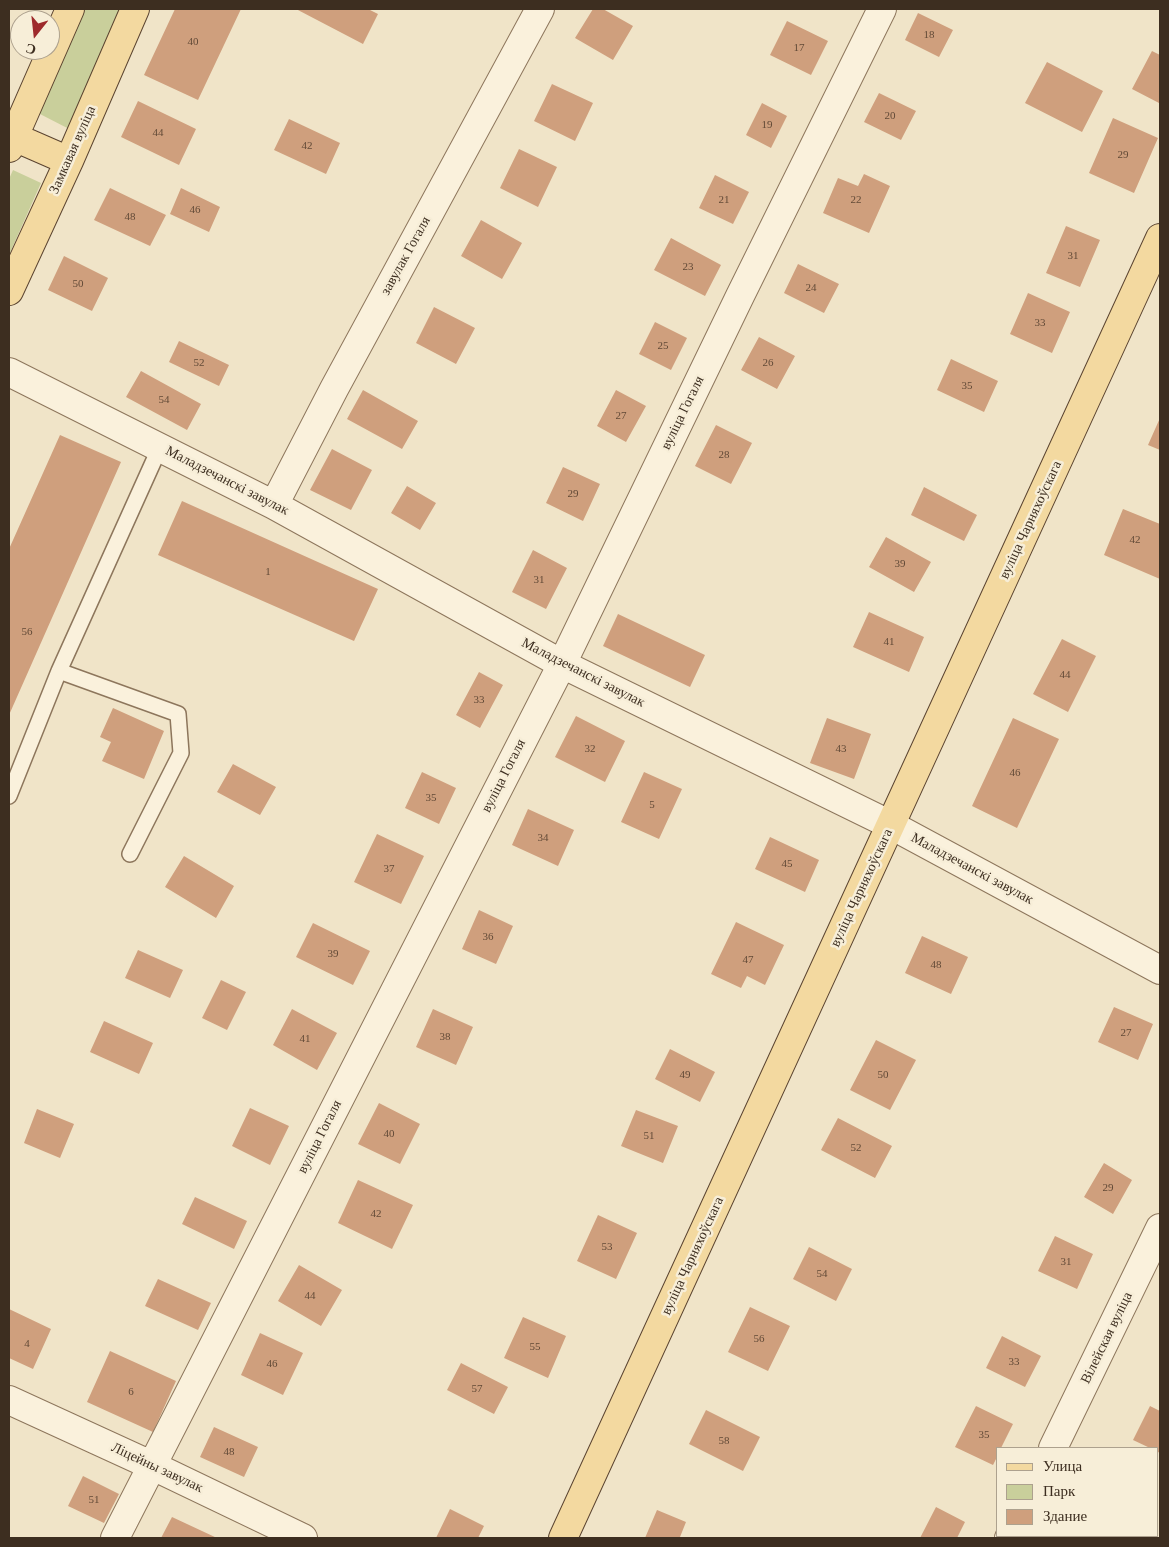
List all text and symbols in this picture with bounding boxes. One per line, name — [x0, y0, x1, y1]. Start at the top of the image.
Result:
north arrow — [10, 10, 60, 60]
house number: 18 — [924, 28, 934, 42]
house number: 40 — [188, 35, 198, 49]
text: С — [24, 40, 38, 58]
house number: 17 — [794, 41, 804, 55]
street label: Замкавая вуліца — [46, 103, 100, 197]
house number: 20 — [884, 109, 896, 123]
house number: 19 — [762, 118, 772, 132]
house number: 44 — [152, 126, 164, 140]
house number: 42 — [302, 139, 312, 153]
house number: 29 — [1118, 148, 1128, 162]
house number: 21 — [719, 193, 730, 207]
house number: 22 — [850, 193, 861, 207]
house number: 46 — [190, 203, 200, 217]
house number: 48 — [124, 210, 136, 224]
street label: завулак Гогаля — [378, 214, 434, 298]
house number: 31 — [1068, 249, 1078, 263]
house number: 23 — [682, 260, 694, 274]
house number: 50 — [72, 277, 84, 291]
house number: 24 — [806, 281, 816, 295]
house number: 33 — [1034, 316, 1046, 330]
house number: 25 — [658, 339, 668, 353]
house number: 52 — [193, 356, 204, 370]
house number: 26 — [762, 356, 774, 370]
street label: вуліца Гогаля — [658, 373, 708, 453]
house number: 35 — [962, 379, 972, 393]
house number: 54 — [158, 393, 170, 407]
house number: 27 — [616, 409, 626, 423]
street label: Маладзечанскі завулак — [163, 443, 291, 519]
house number: 28 — [719, 448, 730, 462]
street label: вуліца Чарняхоўскага — [996, 458, 1066, 582]
house number: 29 — [568, 487, 578, 501]
house number: 42 — [1130, 533, 1140, 547]
house number: 39 — [894, 557, 906, 571]
house number: 1 — [265, 565, 271, 579]
house number: 31 — [534, 573, 544, 587]
house number: 56 — [22, 625, 32, 639]
street label: Маладзечанскі завулак — [519, 635, 647, 711]
house number: 41 — [884, 635, 894, 649]
house number: 44 — [1060, 668, 1070, 682]
house number: 33 — [474, 693, 484, 707]
street label: вуліца Гогаля — [478, 737, 530, 815]
house number: 32 — [584, 742, 596, 756]
house number: 43 — [836, 742, 846, 756]
house number: 46 — [1010, 766, 1020, 780]
house number: 35 — [426, 791, 436, 805]
house number: 5 — [649, 798, 655, 812]
street label: вуліца Чарняхоўскага — [827, 826, 897, 950]
street label: Маладзечанскі завулак — [908, 830, 1036, 908]
house number: 34 — [538, 831, 548, 845]
house number: 45 — [782, 857, 792, 871]
house number: 37 — [384, 862, 394, 876]
house number: 36 — [482, 930, 493, 944]
house number: 39 — [328, 947, 338, 961]
house number: 47 — [742, 953, 754, 967]
house number: 48 — [930, 958, 941, 972]
house number: 27 — [1120, 1026, 1132, 1040]
house number: 38 — [440, 1030, 450, 1044]
house number: 41 — [300, 1032, 310, 1046]
house number: 49 — [680, 1068, 690, 1082]
house number: 50 — [878, 1068, 888, 1082]
street label: вуліца Гогаля — [294, 1098, 346, 1176]
house number: 40 — [384, 1127, 394, 1141]
house number: 51 — [644, 1129, 654, 1143]
house number: 52 — [850, 1141, 861, 1155]
house number: 29 — [1102, 1181, 1114, 1195]
street label: вуліца Чарняхоўскага — [658, 1194, 728, 1318]
house number: 42 — [371, 1207, 382, 1221]
house number: 53 — [602, 1240, 612, 1254]
house number: 31 — [1060, 1255, 1072, 1269]
house number: 54 — [816, 1267, 828, 1281]
house number: 44 — [304, 1289, 316, 1303]
street label: Вілейская вуліца — [1078, 1289, 1136, 1387]
house number: 56 — [754, 1332, 764, 1346]
house number: 4 — [24, 1337, 30, 1351]
house number: 55 — [530, 1340, 540, 1354]
house number: 33 — [1009, 1355, 1020, 1369]
house number: 46 — [266, 1357, 278, 1371]
house number: 57 — [472, 1382, 482, 1396]
house number: 6 — [128, 1385, 134, 1399]
house number: 35 — [979, 1428, 990, 1442]
house number: 58 — [719, 1434, 730, 1448]
street label: Ліцейны завулак — [108, 1439, 206, 1497]
house number: 48 — [223, 1445, 234, 1459]
legend — [996, 1447, 1159, 1537]
text: Улица — [1043, 1458, 1082, 1474]
text: Парк — [1043, 1483, 1075, 1499]
house number: 51 — [88, 1493, 100, 1507]
text: Здание — [1043, 1508, 1087, 1524]

